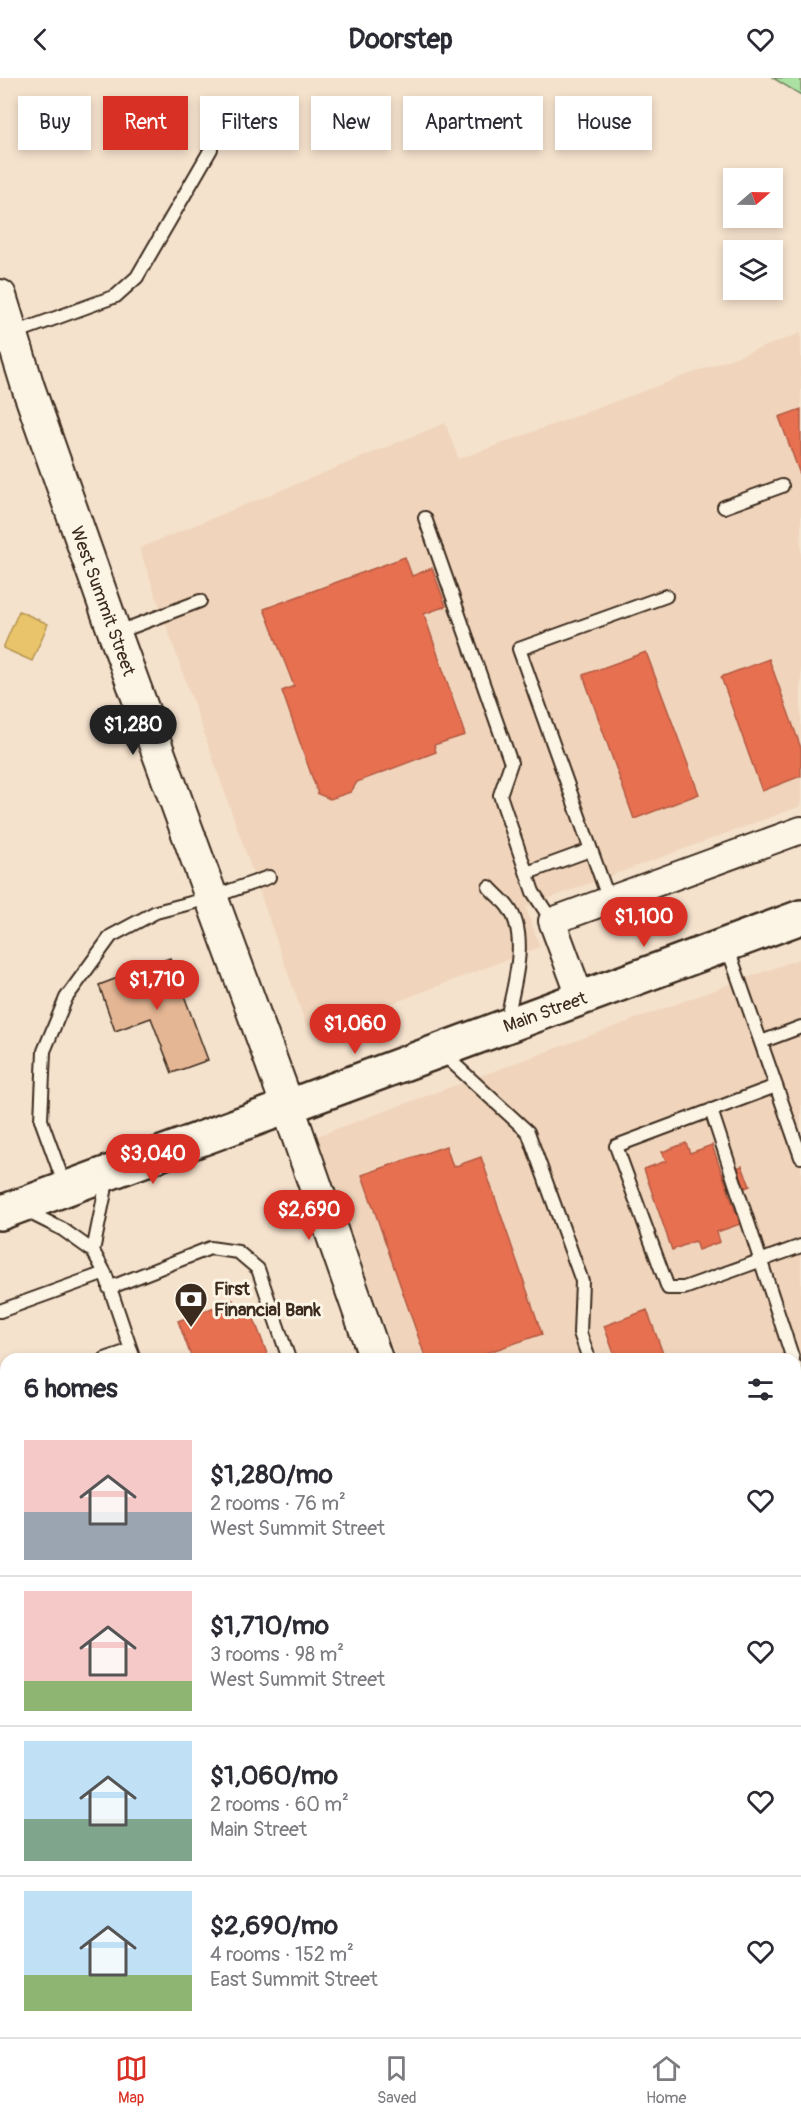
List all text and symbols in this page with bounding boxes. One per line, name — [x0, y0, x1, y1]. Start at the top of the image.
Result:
icon: back — [24, 23, 57, 56]
text: Doorstep — [348, 23, 453, 56]
icon: heart — [744, 23, 777, 56]
chip: Buy — [18, 96, 91, 150]
chip: Rent — [103, 96, 188, 150]
chip: Filters — [200, 96, 299, 150]
chip: New — [311, 96, 391, 150]
chip: Apartment — [403, 96, 543, 150]
chip: House — [555, 96, 652, 150]
north arrow — [723, 168, 783, 228]
map controls — [723, 168, 783, 300]
button: layers — [723, 240, 783, 300]
street label: West Summit Street — [65, 523, 141, 680]
pin: $1,280 — [84, 705, 182, 756]
text: $1,280 — [104, 712, 162, 737]
pin: $1,100 — [595, 897, 693, 948]
text: $1,100 — [615, 904, 673, 929]
pin: $1,710 — [108, 960, 206, 1011]
text: $1,710 — [129, 967, 185, 992]
street label: Main Street — [500, 986, 591, 1038]
pin: $1,060 — [306, 1004, 404, 1055]
text: $1,060 — [324, 1011, 386, 1036]
pin: $3,040 — [104, 1134, 202, 1185]
text: $3,040 — [120, 1141, 186, 1166]
pin: $2,690 — [260, 1190, 358, 1241]
text: $2,690 — [278, 1197, 340, 1222]
place label: First Financial Bank — [214, 1278, 321, 1322]
bank icon: First Financial Bank — [173, 1281, 209, 1328]
text: 6 homes — [24, 1373, 118, 1405]
icon: filters — [744, 1373, 777, 1406]
text: $1,280/mo — [210, 1459, 333, 1491]
icon: home — [72, 1464, 144, 1536]
icon: heart — [744, 1484, 777, 1517]
text: 2 rooms · 76 m² — [210, 1491, 346, 1516]
text: West Summit Street — [210, 1516, 385, 1541]
text: $1,710/mo — [210, 1610, 329, 1642]
icon: home — [72, 1615, 144, 1687]
icon: heart — [744, 1635, 777, 1668]
text: 3 rooms · 98 m² — [210, 1642, 344, 1667]
text: West Summit Street — [210, 1667, 385, 1692]
text: $1,060/mo — [210, 1760, 338, 1792]
icon: home — [72, 1765, 144, 1837]
icon: heart — [744, 1785, 777, 1818]
text: 2 rooms · 60 m² — [210, 1792, 349, 1817]
text: Main Street — [210, 1817, 307, 1842]
text: $2,690/mo — [210, 1910, 338, 1942]
icon: home — [72, 1915, 144, 1987]
icon: heart — [744, 1935, 777, 1968]
text: 4 rooms · 152 m² — [210, 1942, 354, 1967]
text: East Summit Street — [210, 1967, 378, 1992]
tab: Map — [115, 2052, 148, 2108]
tab: Saved — [377, 2052, 417, 2108]
tab: Home — [646, 2052, 686, 2108]

